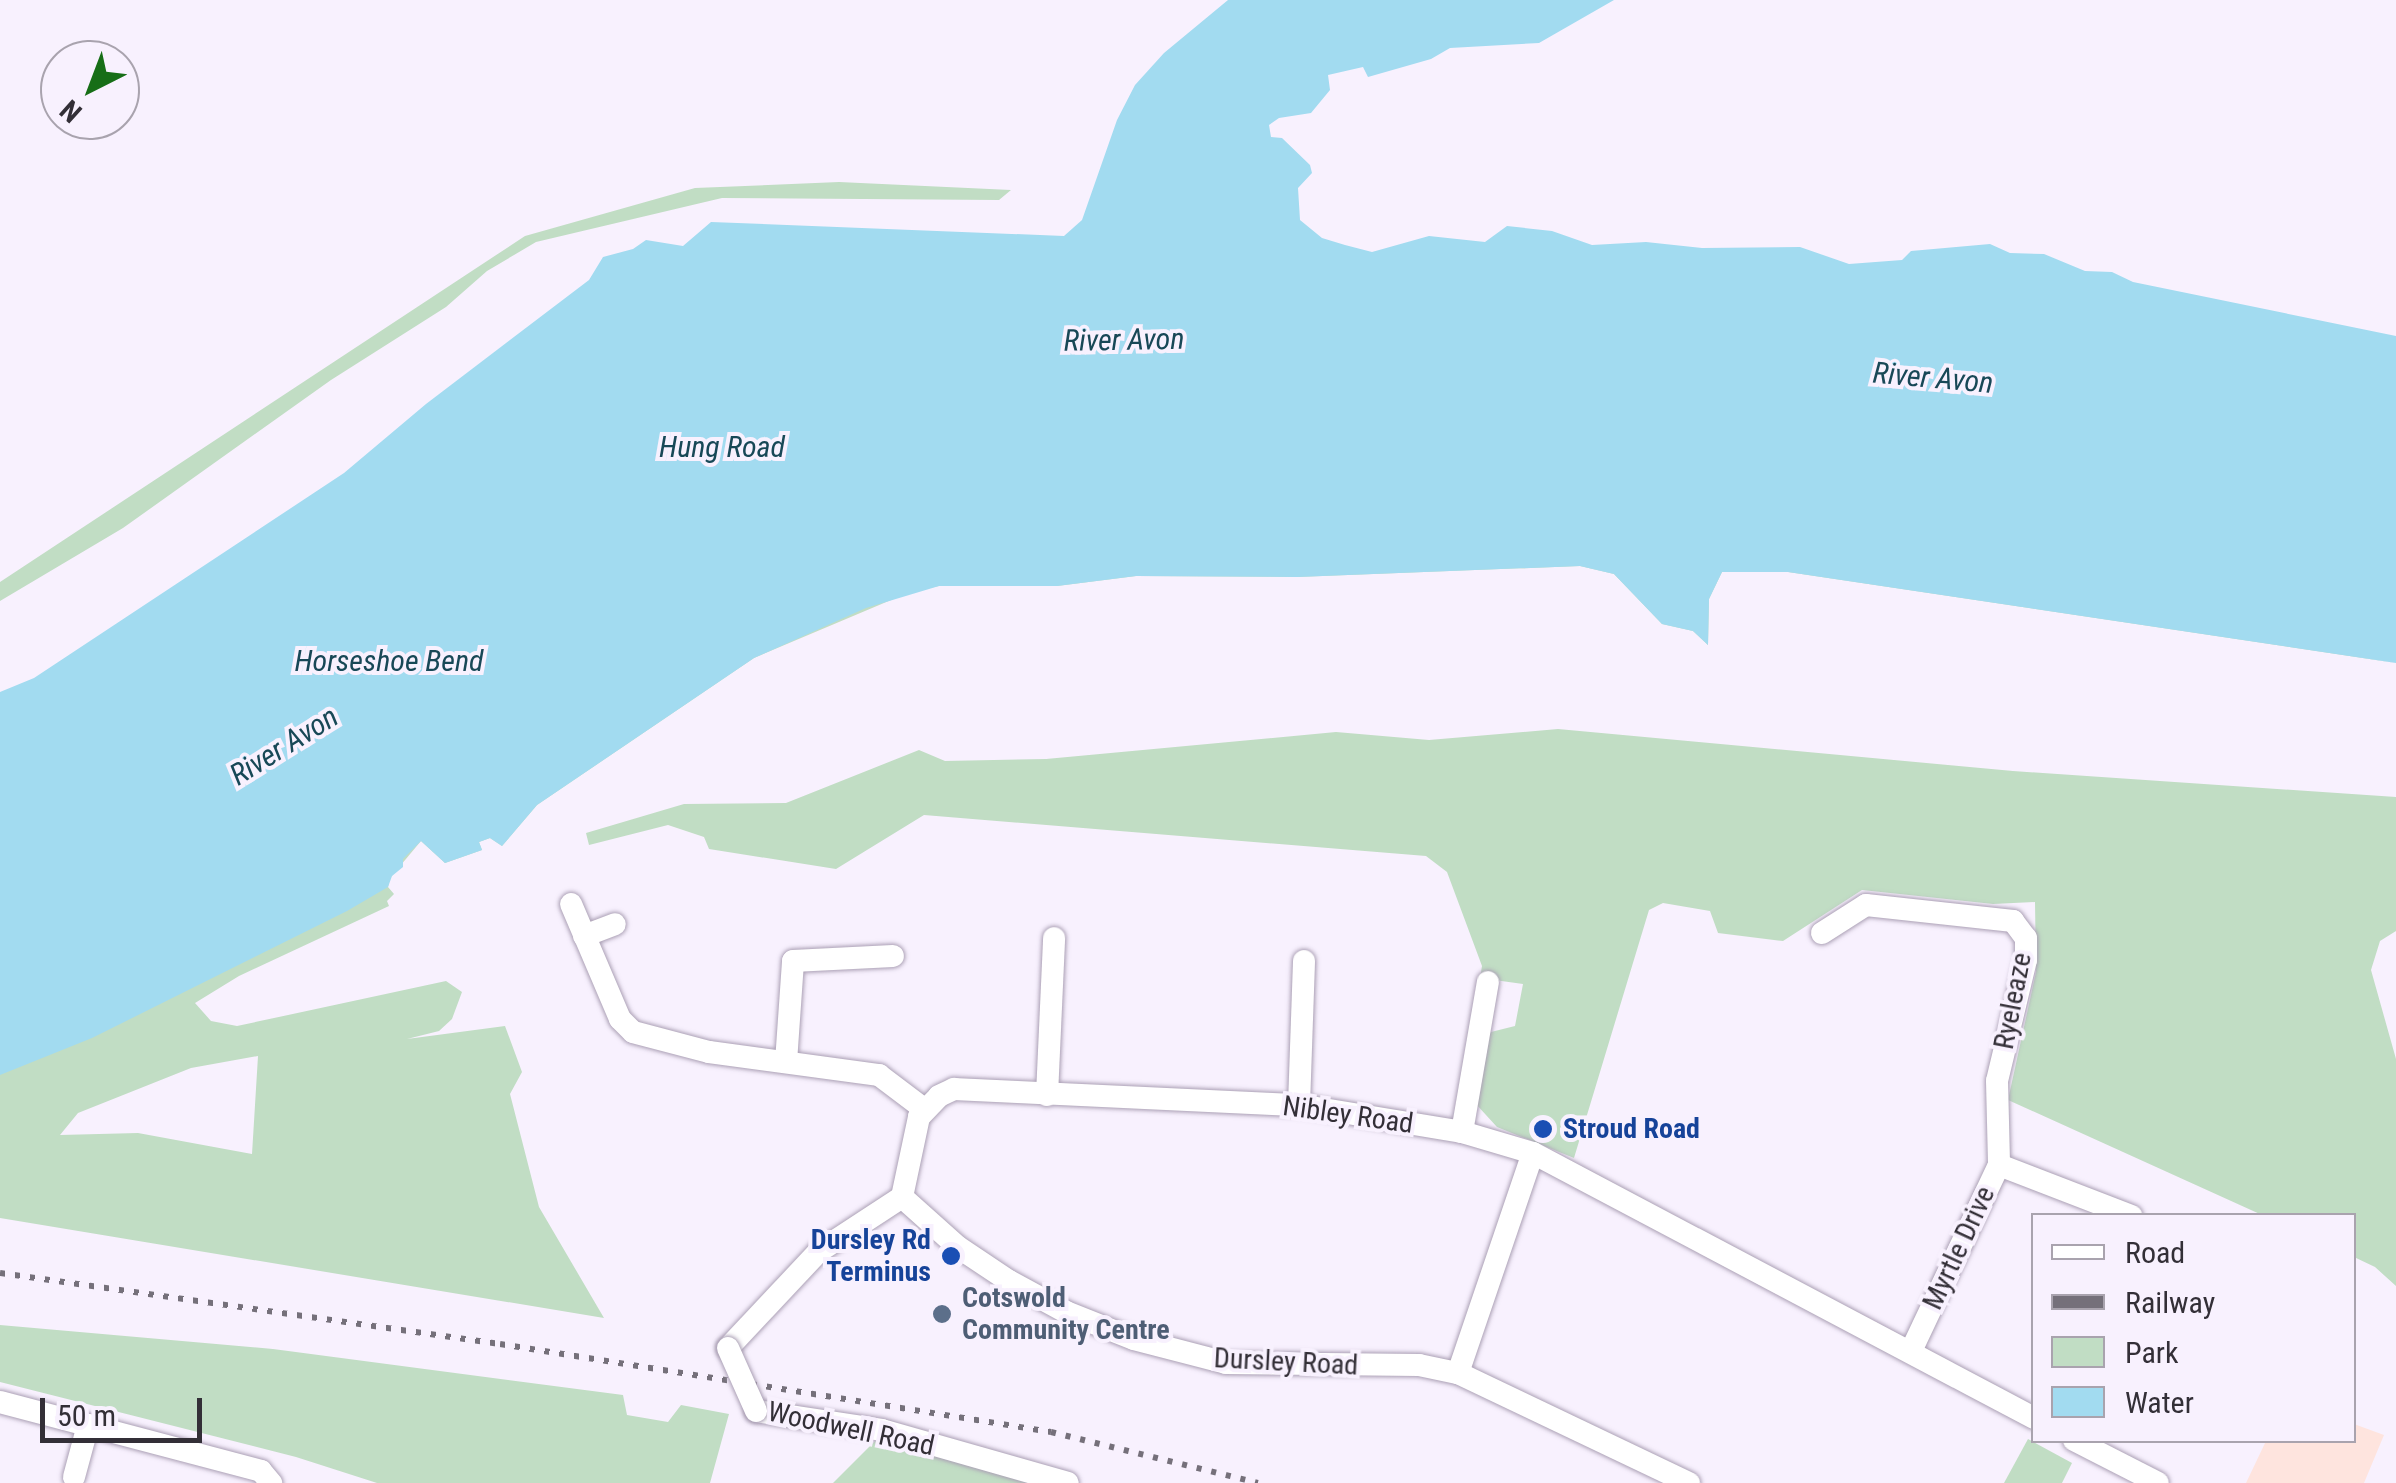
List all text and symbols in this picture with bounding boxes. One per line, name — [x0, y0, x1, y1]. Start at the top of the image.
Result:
north arrow — [40, 40, 140, 140]
text: N — [54, 93, 88, 129]
water label: River Avon — [1063, 321, 1185, 359]
water label: River Avon — [1871, 355, 1995, 401]
water label: Hung Road — [659, 429, 785, 465]
water label: Horseshoe Bend — [295, 643, 483, 679]
water label: River Avon — [223, 699, 345, 793]
street label: Ryeleaze — [1987, 950, 2039, 1052]
street label: Nibley Road — [1281, 1089, 1415, 1141]
place label: Stroud Road — [1563, 1112, 1700, 1146]
marker: Stroud Road — [1532, 1118, 1554, 1140]
street label: Myrtle Drive — [1916, 1181, 2002, 1315]
legend — [2031, 1213, 2356, 1443]
place label: Dursley Rd Terminus — [811, 1223, 931, 1289]
text: Road — [2125, 1235, 2185, 1270]
marker: Dursley Rd Terminus — [940, 1245, 962, 1267]
place label: Cotswold Community Centre — [962, 1281, 1170, 1347]
text: Railway — [2125, 1285, 2215, 1320]
marker: Cotswold Community Centre — [931, 1303, 953, 1325]
text: Park — [2125, 1335, 2179, 1370]
street label: Dursley Road — [1213, 1341, 1359, 1383]
scale bar — [45, 1378, 208, 1440]
text: Water — [2125, 1385, 2194, 1420]
street label: Woodwell Road — [765, 1395, 937, 1463]
text: 50 m — [57, 1398, 116, 1433]

